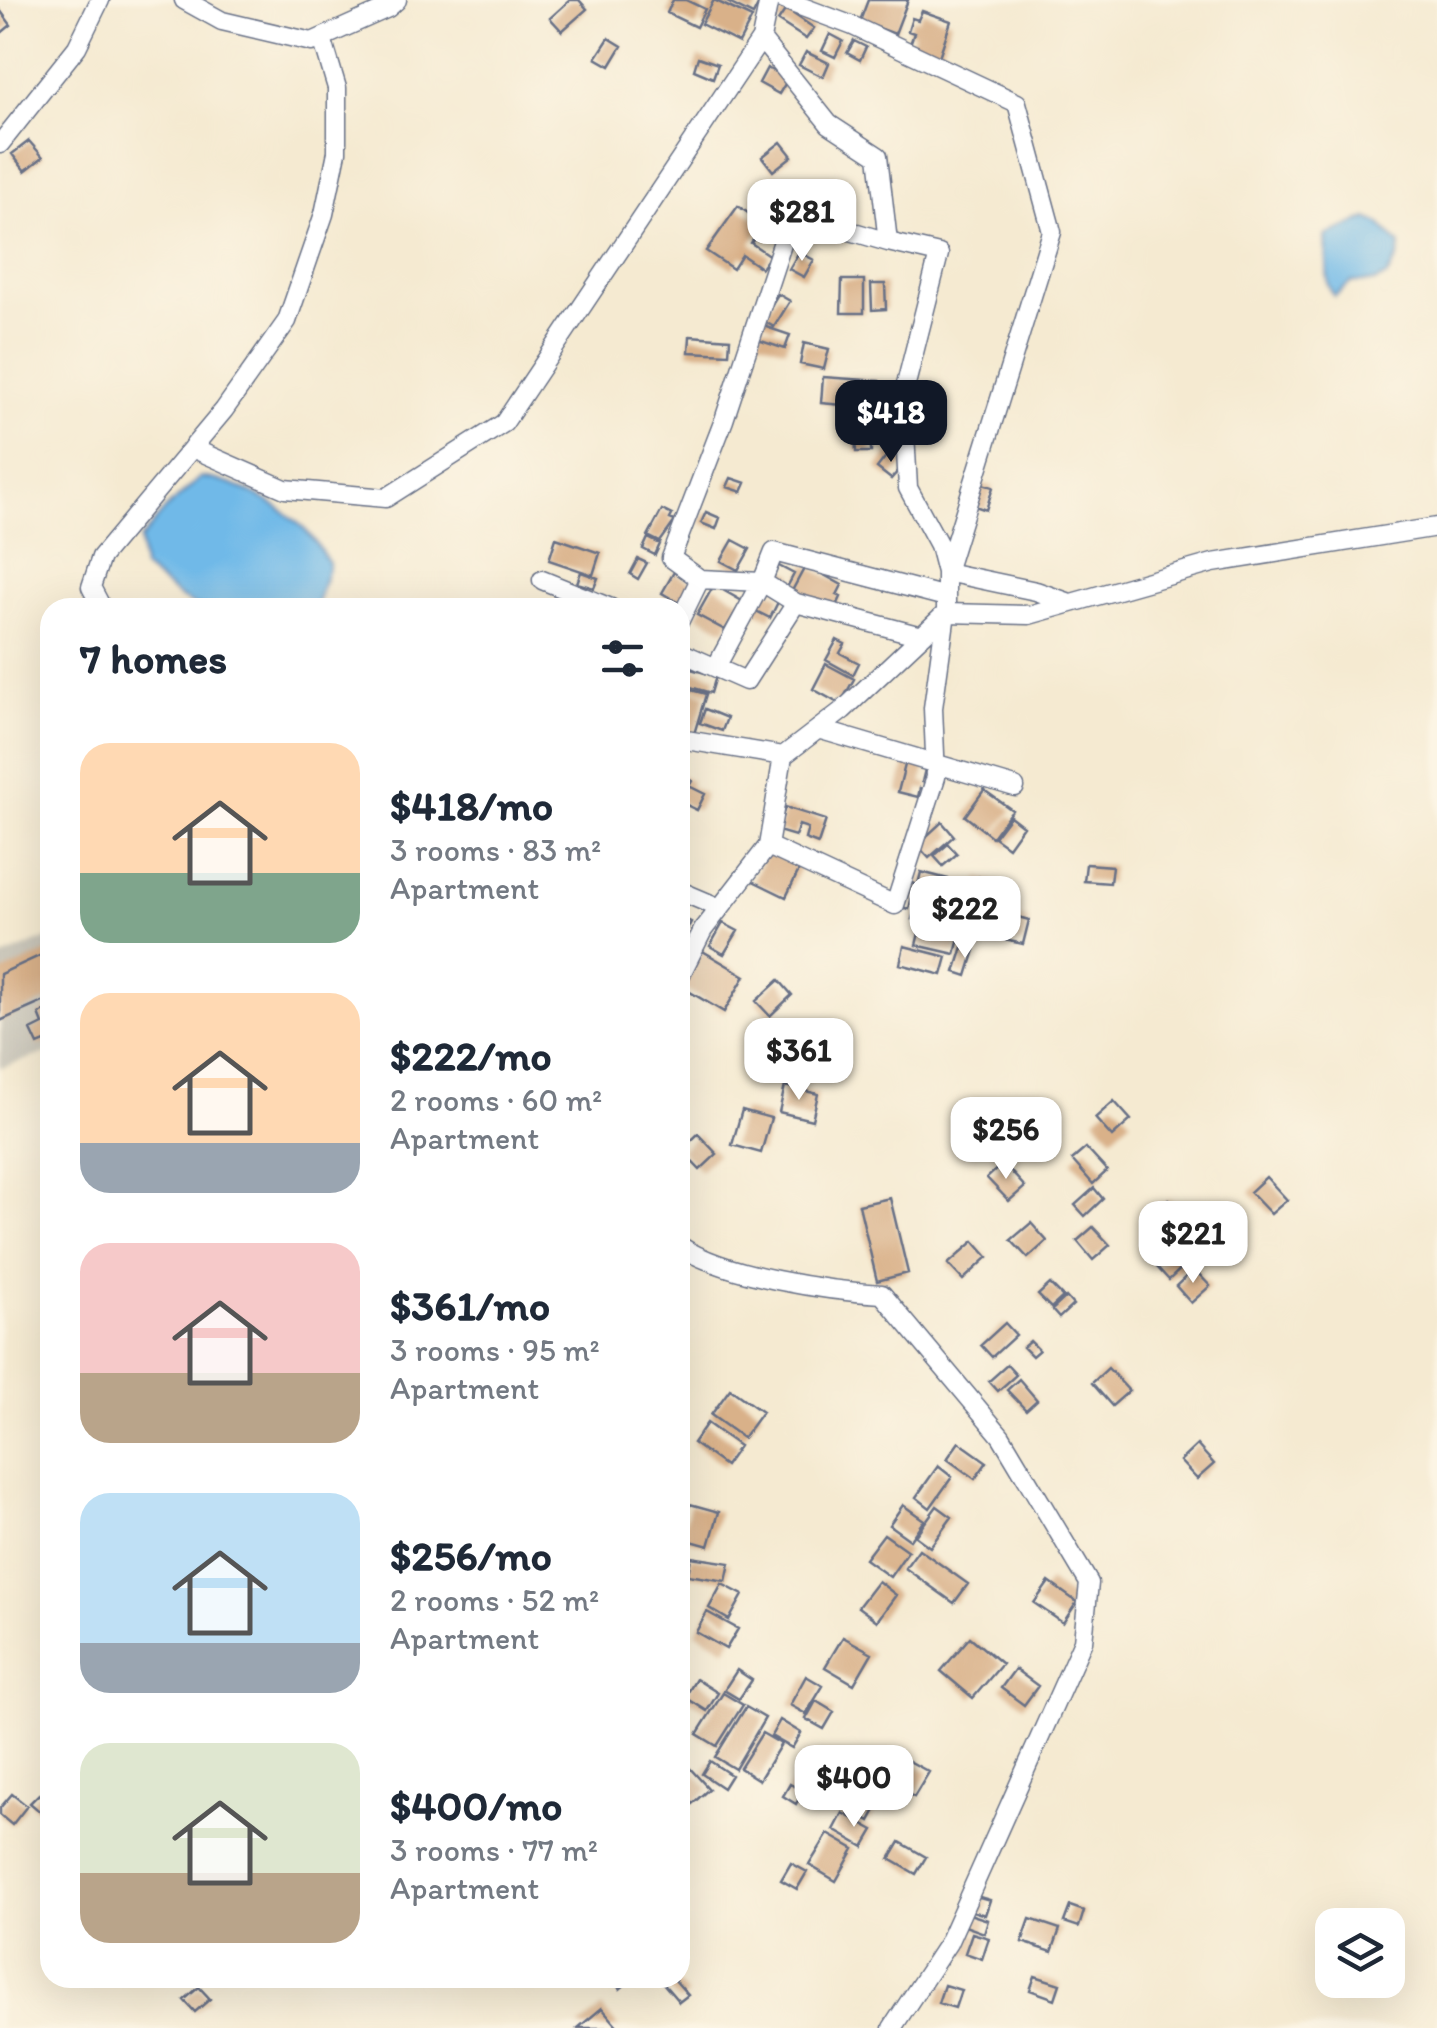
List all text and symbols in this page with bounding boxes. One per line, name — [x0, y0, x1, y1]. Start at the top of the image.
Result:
pin: $281 — [743, 179, 861, 264]
text: $281 — [769, 192, 835, 230]
pin: $418 — [832, 380, 950, 465]
text: $418 — [857, 393, 925, 431]
icon: filters — [595, 631, 650, 686]
text: 7 homes — [80, 633, 227, 684]
text: $418/mo — [390, 780, 553, 831]
icon: home — [160, 783, 280, 903]
text: 3 rooms · 83 m² — [390, 831, 601, 869]
text: Apartment — [390, 869, 539, 907]
pin: $222 — [906, 876, 1024, 961]
text: $222 — [932, 889, 998, 927]
pin: $361 — [740, 1018, 858, 1103]
text: $222/mo — [390, 1030, 552, 1081]
text: $361 — [766, 1031, 832, 1069]
icon: home — [160, 1033, 280, 1153]
text: 2 rooms · 60 m² — [390, 1081, 602, 1119]
pin: $256 — [947, 1097, 1065, 1182]
text: $256 — [973, 1110, 1039, 1148]
text: Apartment — [390, 1119, 539, 1157]
pin: $221 — [1134, 1201, 1252, 1286]
text: $221 — [1161, 1214, 1225, 1252]
text: $361/mo — [390, 1280, 550, 1331]
icon: home — [160, 1283, 280, 1403]
text: 3 rooms · 95 m² — [390, 1331, 600, 1369]
text: Apartment — [390, 1369, 539, 1407]
text: $256/mo — [390, 1530, 552, 1581]
icon: home — [160, 1533, 280, 1653]
text: 2 rooms · 52 m² — [390, 1581, 599, 1619]
text: Apartment — [390, 1619, 539, 1657]
pin: $400 — [795, 1745, 913, 1830]
text: $400 — [817, 1758, 891, 1796]
text: $400/mo — [390, 1780, 563, 1831]
icon: home — [160, 1783, 280, 1903]
text: 3 rooms · 77 m² — [390, 1831, 598, 1869]
text: Apartment — [390, 1869, 539, 1907]
map controls — [1315, 1908, 1405, 1998]
button: layers — [1315, 1908, 1405, 1998]

